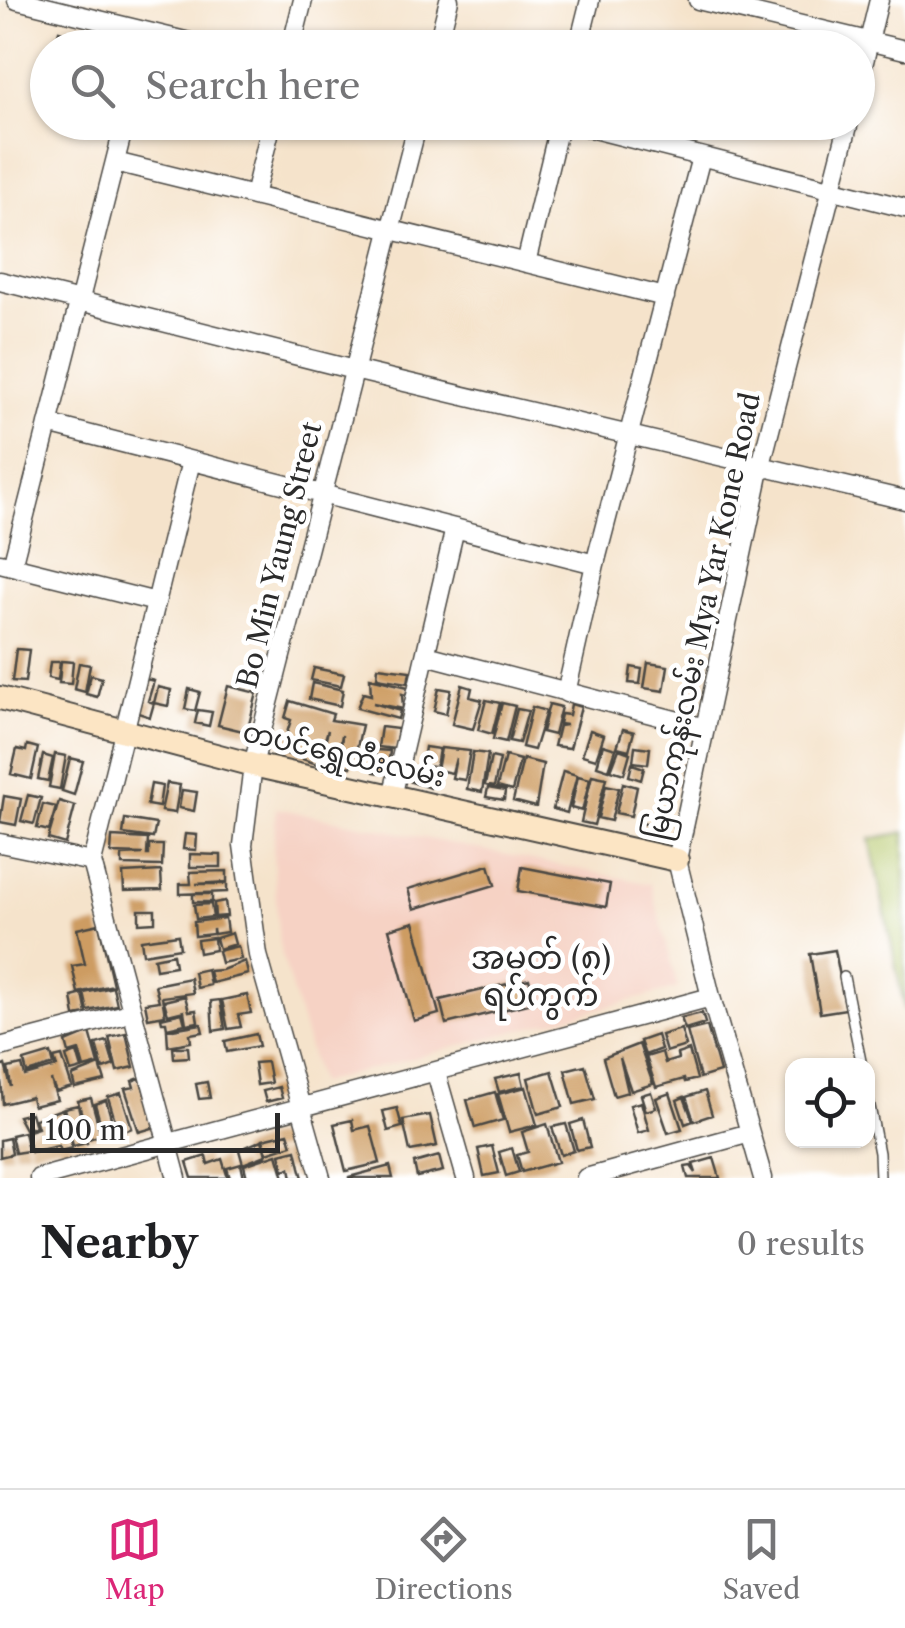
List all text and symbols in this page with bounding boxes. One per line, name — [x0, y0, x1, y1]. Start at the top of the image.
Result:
search box — [30, 30, 875, 140]
icon: search — [65, 58, 120, 113]
text: Search here — [145, 62, 360, 109]
street label: မြယာကုန်းလမ်း Mya Yar Kone Road — [638, 389, 773, 844]
street label: Bo Min Yaung Street — [229, 418, 329, 692]
street label: တပင်ရွှေထီးလမ်း — [238, 713, 449, 800]
district label: အမှတ် (၈) ရပ်ကွက် — [471, 935, 611, 1021]
map controls — [785, 1058, 875, 1148]
button: locate — [785, 1058, 875, 1148]
scale bar — [30, 1108, 280, 1152]
text: 100 m — [45, 1113, 126, 1147]
text: Nearby — [40, 1217, 198, 1269]
text: 0 results — [737, 1224, 865, 1263]
tab: Map — [105, 1512, 165, 1606]
tab: Directions — [374, 1512, 513, 1606]
tab: Saved — [722, 1512, 800, 1606]

